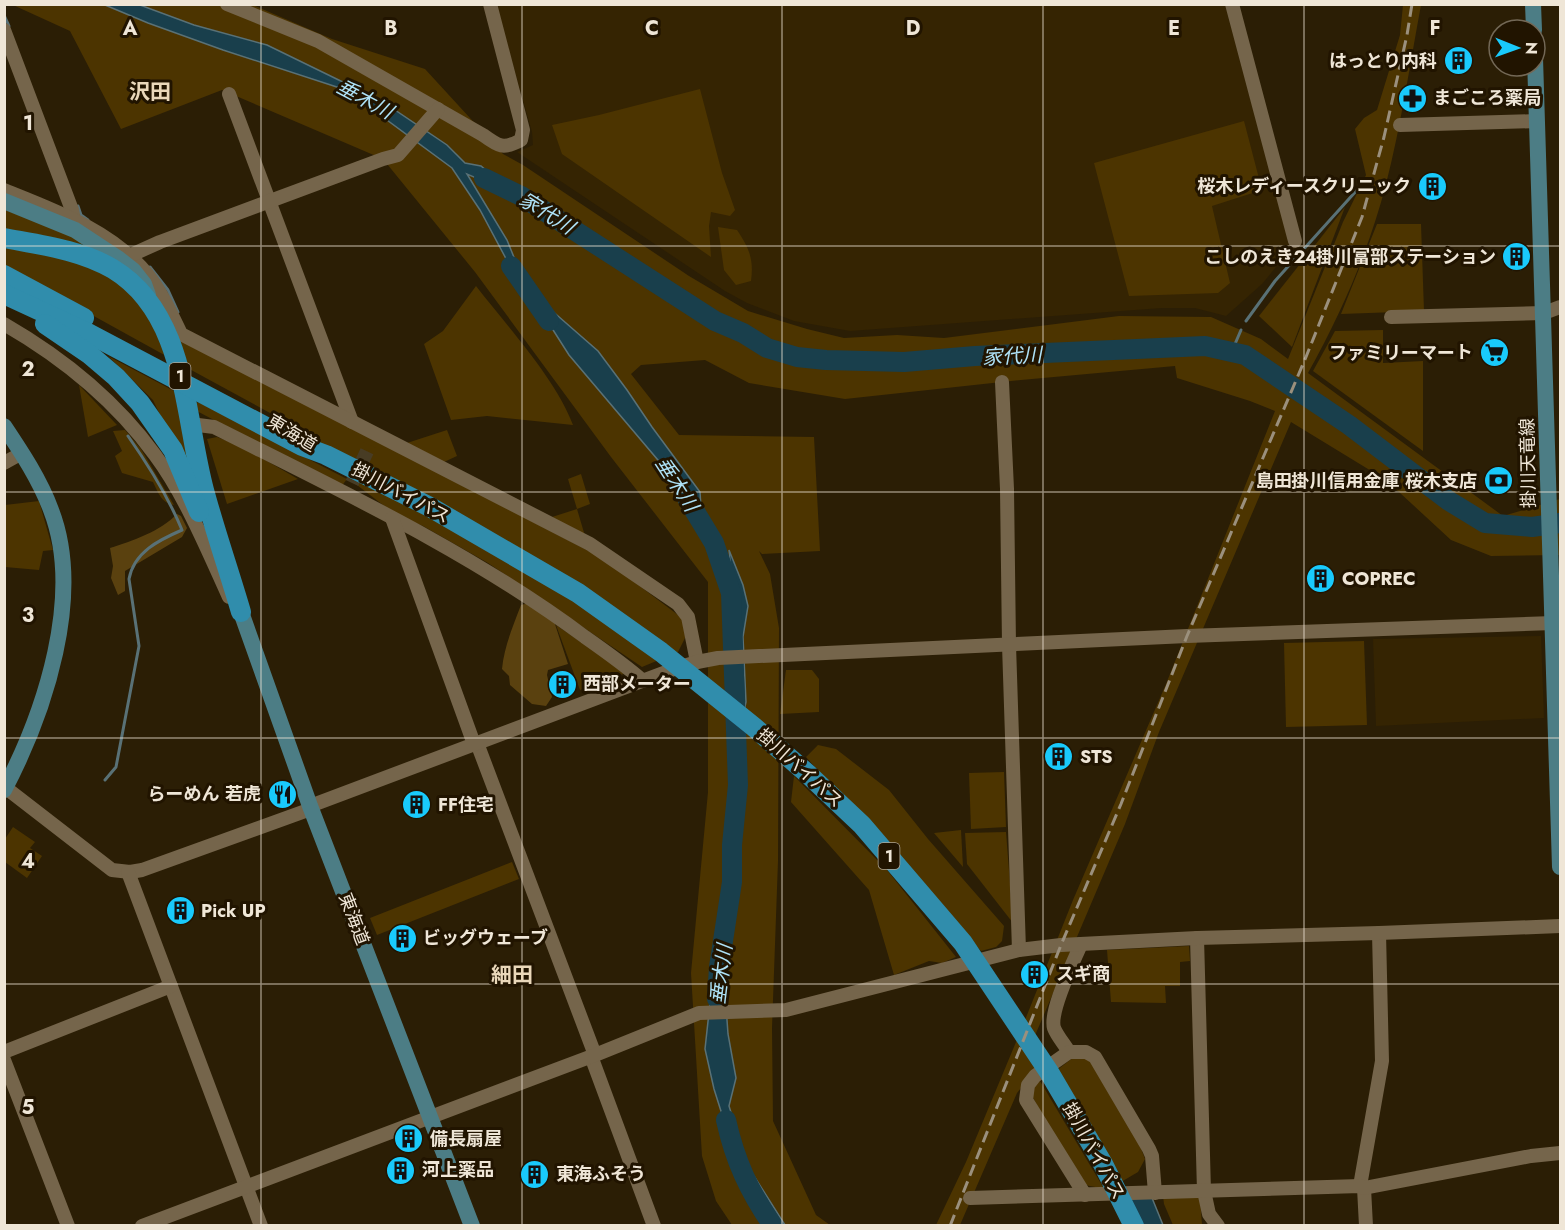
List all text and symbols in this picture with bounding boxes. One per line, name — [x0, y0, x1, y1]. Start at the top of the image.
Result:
text: A — [122, 14, 138, 43]
text: B — [384, 14, 398, 43]
text: C — [645, 14, 659, 43]
text: D — [906, 14, 920, 43]
text: E — [1168, 14, 1180, 43]
text: F — [1429, 14, 1441, 43]
north arrow — [1487, 18, 1547, 78]
text: N — [1520, 42, 1543, 55]
building icon: はっとり内科 — [1442, 45, 1474, 77]
place label: はっとり内科 — [1329, 48, 1437, 74]
water label: 垂木川 — [331, 73, 400, 127]
district label: 沢田 — [129, 77, 171, 107]
pharmacy icon: まごころ薬局 — [1396, 82, 1428, 114]
place label: まごころ薬局 — [1433, 85, 1541, 111]
text: 1 — [23, 109, 33, 138]
building icon: 桜木レディースクリニック — [1416, 170, 1448, 202]
place label: 桜木レディースクリニック — [1197, 173, 1411, 199]
water label: 家代川 — [514, 185, 582, 243]
building icon: こしのえき２４掛川富部ステーション — [1501, 241, 1533, 273]
place label: こしのえき２４掛川富部ステーション — [1204, 244, 1496, 270]
supermarket icon: ファミリーマート — [1478, 337, 1510, 369]
water label: 家代川 — [981, 340, 1045, 373]
place label: ファミリーマート — [1329, 340, 1473, 366]
text: 2 — [21, 355, 35, 384]
road number: 1 — [170, 363, 190, 389]
street label: 東海道 — [262, 408, 322, 458]
street label: 掛川天竜線 — [1514, 418, 1542, 508]
water label: 垂木川 — [648, 451, 706, 519]
street label: 掛川バイパス — [347, 456, 455, 530]
bank icon: 島田掛川信用金庫 桜木支店 — [1482, 465, 1514, 497]
place label: 島田掛川信用金庫 桜木支店 — [1256, 468, 1477, 494]
building icon: COPREC — [1305, 563, 1337, 595]
place label: COPREC — [1342, 566, 1416, 592]
text: 3 — [22, 601, 34, 630]
building icon: 西部メーター — [546, 668, 578, 700]
place label: 西部メーター — [583, 671, 691, 697]
street label: 掛川バイパス — [751, 722, 849, 814]
building icon: STS — [1043, 741, 1075, 773]
place label: STS — [1080, 744, 1113, 770]
restaurant icon: らーめん 若虎 — [266, 778, 298, 810]
place label: らーめん 若虎 — [148, 781, 261, 807]
building icon: FF住宅 — [401, 789, 433, 821]
place label: FF住宅 — [438, 792, 494, 818]
road number: 1 — [878, 843, 900, 869]
text: 4 — [21, 847, 35, 876]
street label: 東海道 — [332, 889, 376, 949]
building icon: Pick UP — [164, 895, 196, 927]
place label: Pick UP — [201, 898, 266, 924]
building icon: ビッグウェーブ — [386, 922, 418, 954]
place label: ビッグウェーブ — [423, 925, 548, 951]
water label: 垂木川 — [703, 941, 740, 1006]
building icon: スギ商 — [1019, 958, 1051, 990]
district label: 細田 — [491, 960, 533, 990]
place label: スギ商 — [1056, 961, 1110, 987]
text: 5 — [22, 1093, 35, 1122]
street label: 掛川バイパス — [1057, 1098, 1131, 1204]
building icon: 備長扇屋 — [393, 1123, 425, 1155]
place label: 備長扇屋 — [430, 1126, 502, 1152]
building icon: 河上薬品 — [385, 1154, 417, 1186]
place label: 河上薬品 — [422, 1157, 494, 1183]
building icon: 東海ふそう — [519, 1158, 551, 1190]
place label: 東海ふそう — [556, 1161, 646, 1187]

